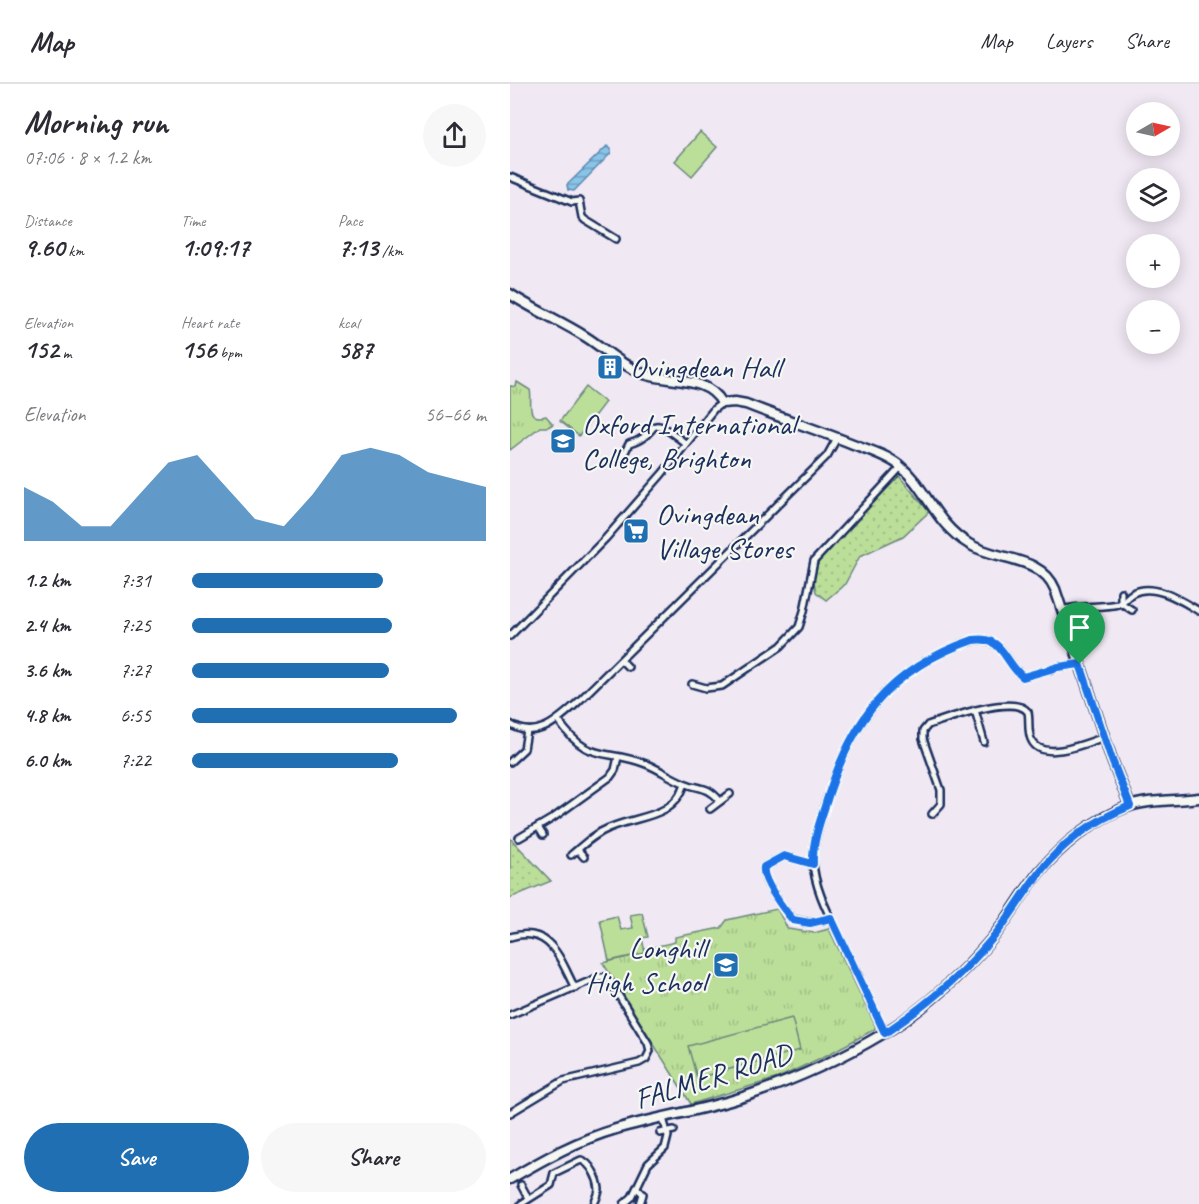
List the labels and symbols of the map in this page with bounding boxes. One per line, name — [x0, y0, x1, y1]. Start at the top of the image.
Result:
north arrow — [1126, 102, 1180, 156]
place label: Ovingdean Hall — [630, 348, 785, 386]
building icon: Ovingdean Hall — [595, 352, 625, 382]
place label: Oxford International College, Brighton — [582, 405, 800, 477]
school or university icon: Oxford International College, Brighton — [548, 426, 578, 456]
place label: Ovingdean Village Stores — [656, 495, 795, 567]
supermarket icon: Ovingdean Village Stores — [621, 516, 651, 546]
pin — [1054, 602, 1105, 664]
place label: Longhill High School — [586, 929, 711, 1001]
school or university icon: Longhill High School — [711, 950, 741, 980]
street label: FALMER ROAD — [630, 1033, 798, 1118]

